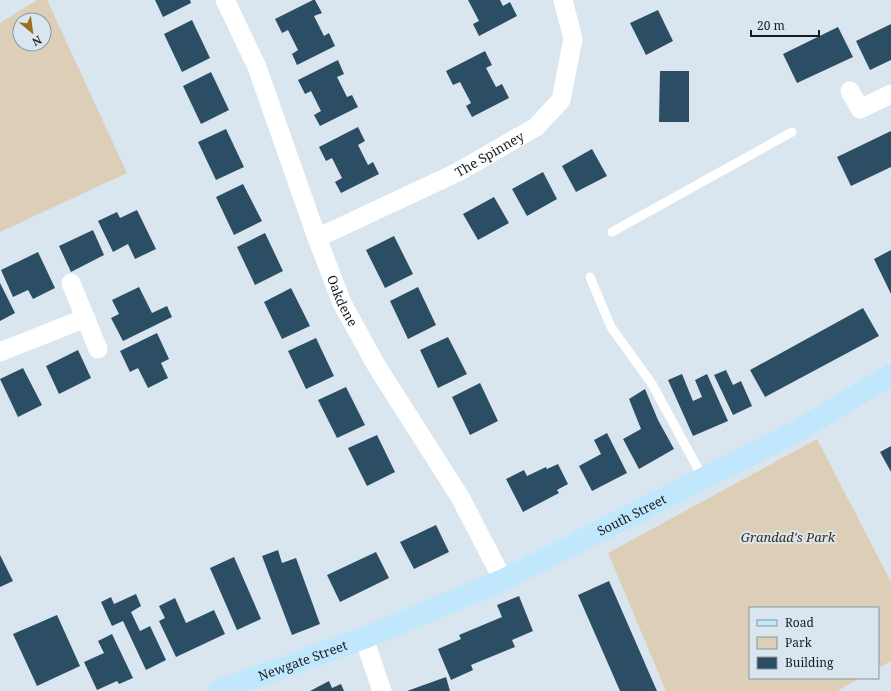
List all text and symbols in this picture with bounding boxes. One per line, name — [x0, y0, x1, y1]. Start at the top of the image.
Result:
north arrow — [12, 12, 52, 52]
scale bar — [751, 12, 819, 38]
text: 20 m — [757, 17, 785, 34]
text: N — [29, 33, 45, 50]
street label: The Spinney — [452, 127, 528, 181]
street label: Oakdene — [323, 272, 362, 329]
street label: South Street — [594, 490, 670, 540]
park label: Grandad's Park — [741, 528, 836, 546]
legend — [749, 607, 879, 679]
text: Road — [785, 614, 815, 631]
text: Park — [785, 634, 813, 651]
street label: Newgate Street — [256, 636, 350, 685]
text: Building — [785, 654, 834, 671]

